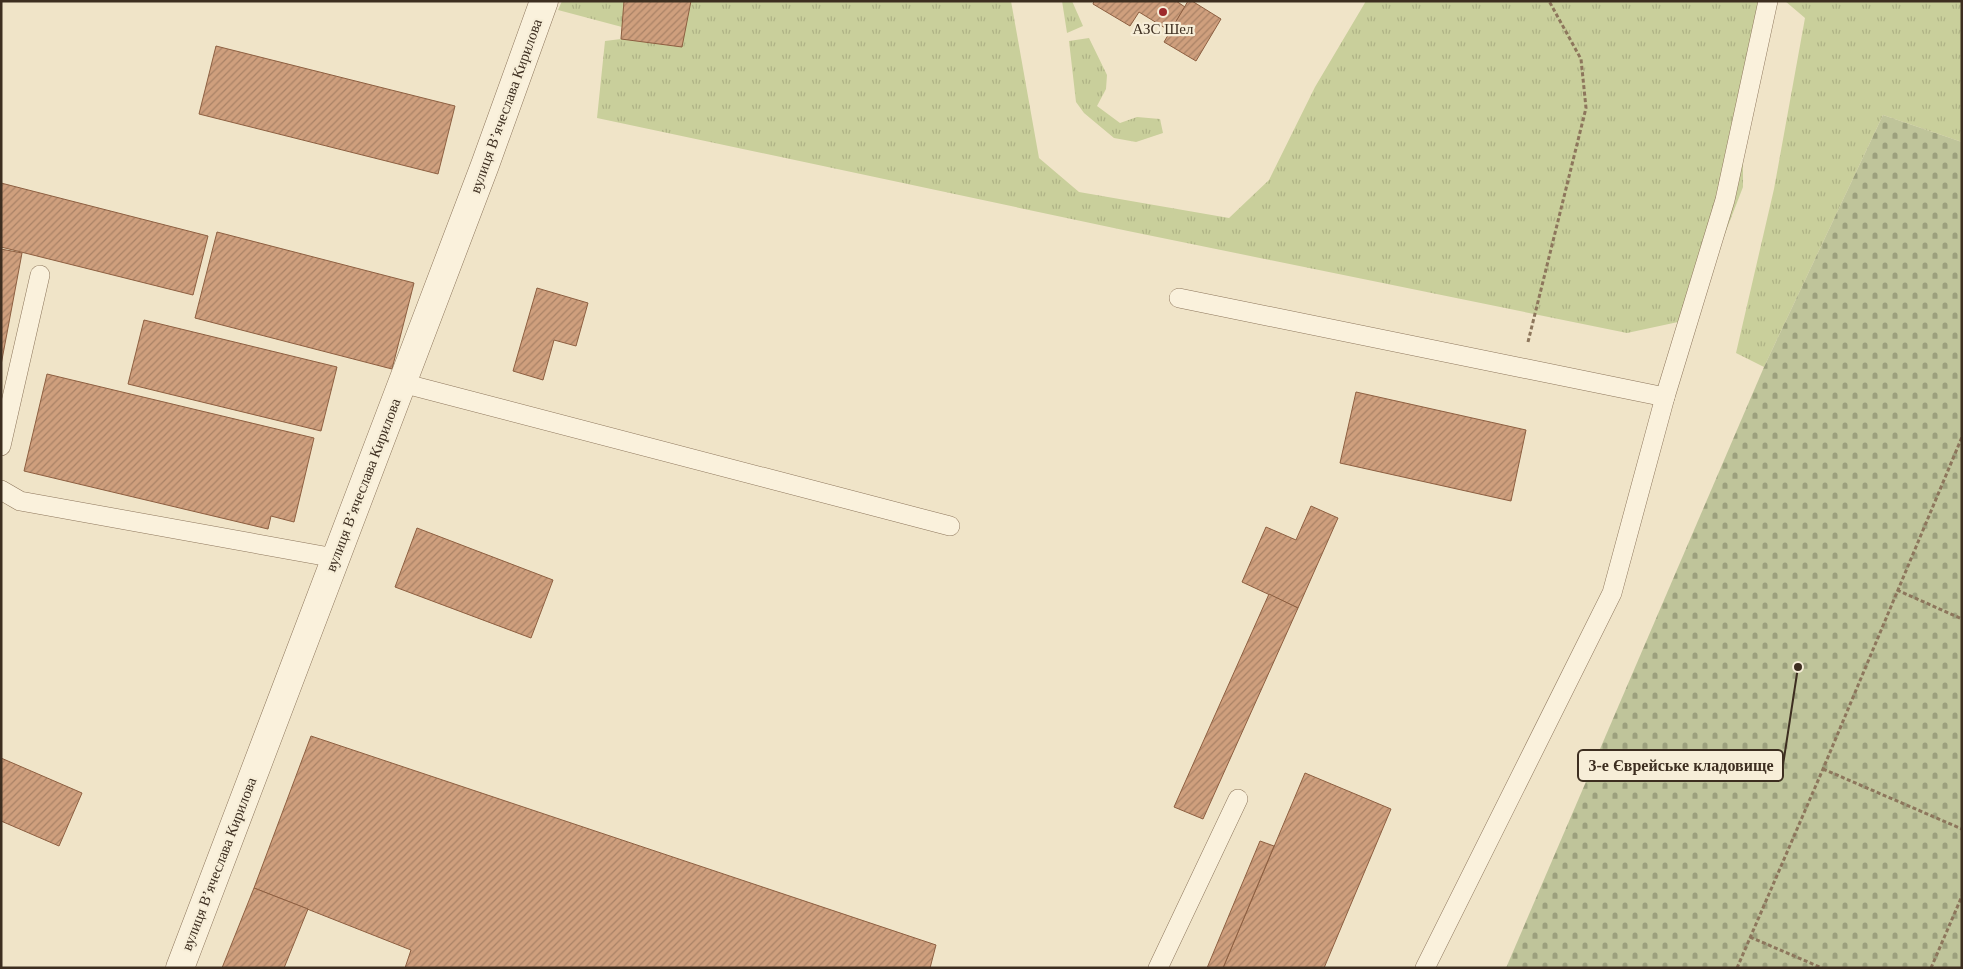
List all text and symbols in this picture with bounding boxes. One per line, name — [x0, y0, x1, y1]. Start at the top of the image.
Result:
marker: АЗС Шел — [1157, 6, 1169, 18]
street label: вулиця Вʼячеслава Кирилова — [467, 16, 545, 195]
place label: АЗС Шел — [1132, 21, 1194, 37]
street label: вулиця Вʼячеслава Кирилова — [323, 396, 404, 574]
callout: 3-е Єврейське кладовище — [1578, 750, 1783, 781]
text: 3-е Єврейське кладовище — [1589, 757, 1773, 775]
street label: вулиця Вʼячеслава Кирилова — [179, 775, 260, 953]

